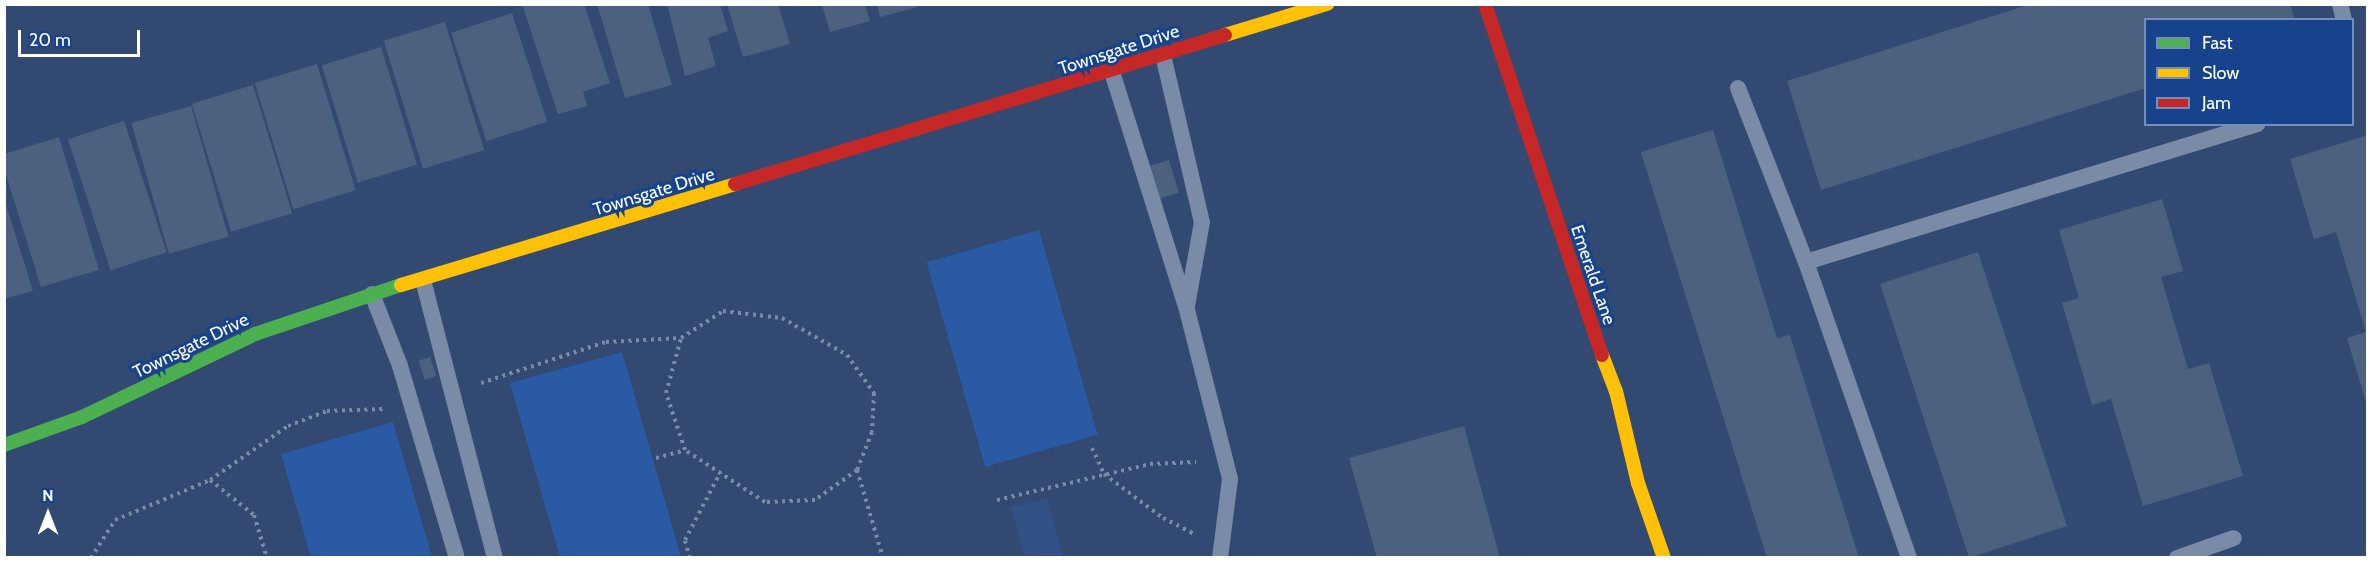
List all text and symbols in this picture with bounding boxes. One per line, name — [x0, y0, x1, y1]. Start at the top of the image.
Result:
scale bar — [21, 18, 142, 56]
legend — [2144, 18, 2354, 126]
street label: Townsgate Drive — [1056, 20, 1182, 80]
text: 20 m — [29, 29, 71, 51]
text: Fast — [2202, 32, 2233, 54]
text: Slow — [2202, 62, 2239, 84]
text: Jam — [2202, 92, 2231, 114]
street label: Townsgate Drive — [591, 163, 717, 221]
street label: Emerald Lane — [1566, 222, 1620, 328]
street label: Townsgate Drive — [130, 309, 252, 383]
north arrow — [18, 484, 78, 544]
text: N — [42, 486, 54, 505]

